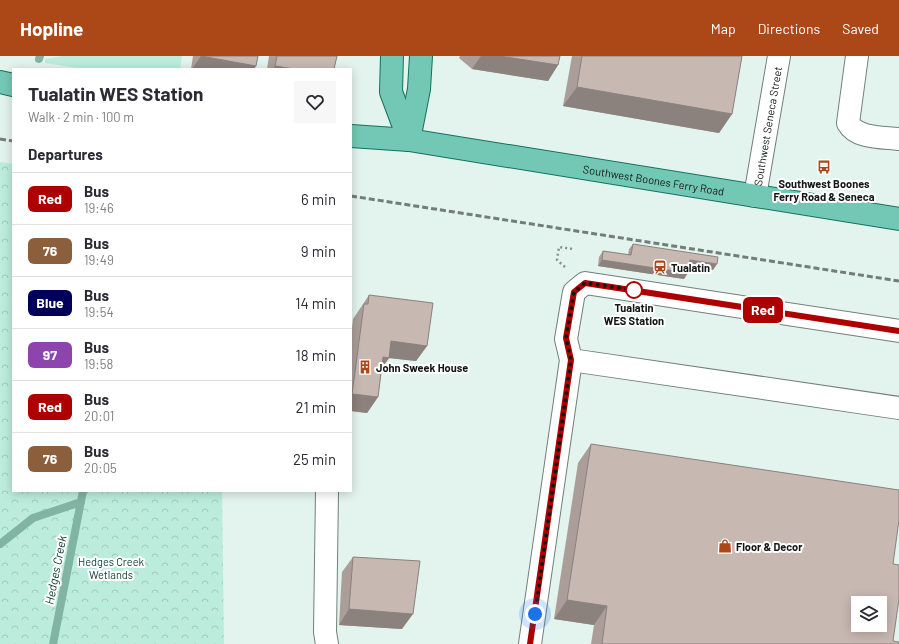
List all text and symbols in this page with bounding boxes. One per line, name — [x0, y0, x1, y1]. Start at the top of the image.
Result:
text: Hopline — [20, 17, 84, 40]
text: Map — [711, 20, 736, 37]
text: Directions — [758, 20, 820, 37]
text: Saved — [842, 20, 879, 37]
street label: Southwest Seneca Street — [750, 65, 784, 187]
button: heart — [294, 81, 336, 123]
text: Tualatin WES Station — [28, 82, 203, 105]
text: Walk · 2 min · 100 m — [28, 109, 134, 125]
text: Departures — [28, 145, 103, 163]
bus stop icon: Southwest Boones Ferry Road & Seneca — [816, 159, 832, 175]
street label: Southwest Boones Ferry Road — [582, 162, 725, 197]
place label: Southwest Boones Ferry Road & Seneca — [773, 177, 875, 203]
text: Bus — [84, 182, 109, 200]
text: Red — [38, 190, 62, 207]
text: 6 min — [301, 190, 336, 208]
text: 19:46 — [84, 200, 114, 216]
text: Bus — [84, 234, 109, 252]
text: 76 — [43, 242, 57, 259]
text: 9 min — [301, 242, 336, 260]
text: 19:49 — [84, 252, 114, 268]
station icon: Tualatin — [652, 259, 668, 275]
place label: Tualatin — [671, 261, 710, 274]
marker: Tualatin WES Station — [625, 281, 643, 299]
text: Bus — [84, 286, 109, 304]
text: Blue — [36, 294, 64, 311]
text: 14 min — [295, 294, 336, 312]
line badge: Red — [740, 297, 786, 323]
place label: Tualatin WES Station — [604, 301, 664, 327]
text: Red — [751, 301, 775, 318]
text: 19:54 — [84, 304, 114, 320]
text: Bus — [84, 338, 109, 356]
text: 97 — [43, 346, 57, 363]
text: 18 min — [296, 346, 336, 364]
text: 19:58 — [84, 356, 113, 372]
building icon: John Sweek House — [357, 359, 373, 375]
place label: John Sweek House — [376, 361, 468, 374]
text: Bus — [84, 390, 109, 408]
text: Red — [38, 398, 62, 415]
text: 21 min — [296, 398, 336, 416]
text: 20:01 — [84, 408, 114, 424]
text: Bus — [84, 442, 109, 460]
text: 76 — [43, 450, 57, 467]
text: 25 min — [293, 450, 336, 468]
text: 20:05 — [84, 460, 117, 476]
water label: Hedges Creek — [41, 534, 69, 606]
shop icon: Floor & Decor — [717, 538, 733, 554]
place label: Floor & Decor — [736, 540, 803, 553]
park label: Hedges Creek Wetlands — [78, 555, 145, 581]
map controls — [851, 596, 887, 632]
button: layers — [851, 596, 887, 632]
your location — [525, 604, 545, 624]

